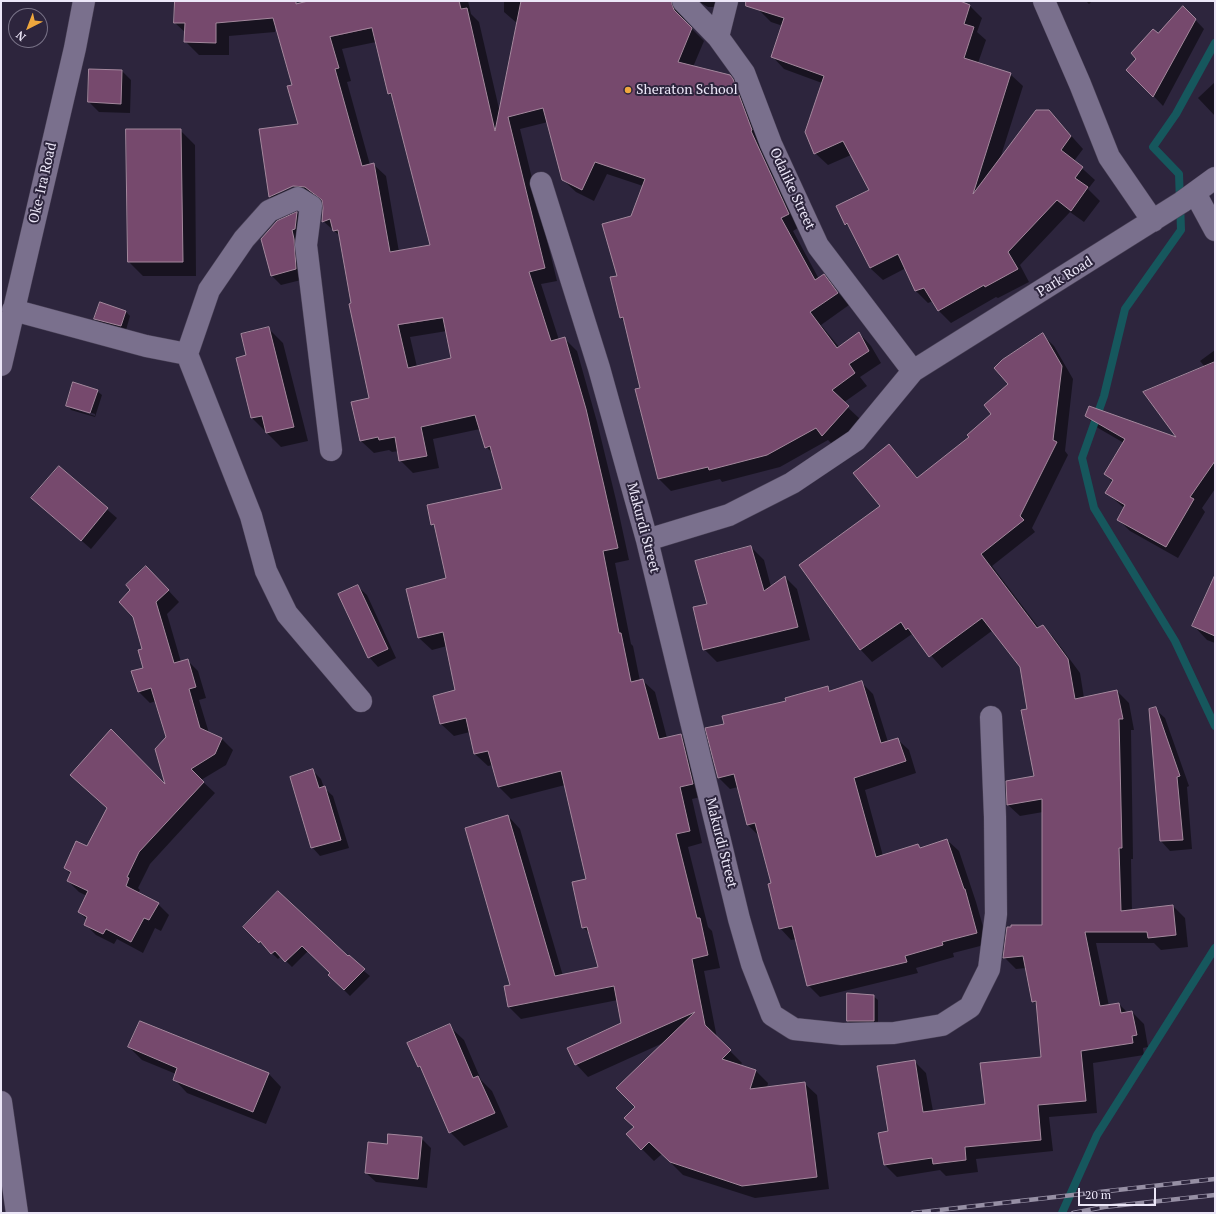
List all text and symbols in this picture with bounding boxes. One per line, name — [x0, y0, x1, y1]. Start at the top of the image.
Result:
north arrow — [8, 8, 48, 48]
text: N — [13, 28, 28, 44]
place label: Sheraton School — [636, 82, 738, 98]
marker: Sheraton School — [623, 85, 633, 95]
street label: Oke-Ira Road — [26, 141, 60, 225]
street label: Odalike Street — [766, 145, 818, 233]
street label: Park Road — [1034, 253, 1096, 301]
street label: Makurdi Street — [623, 481, 663, 575]
street label: Makurdi Street — [702, 796, 740, 890]
scale bar — [1080, 1180, 1158, 1206]
text: 20 m — [1085, 1187, 1111, 1202]

